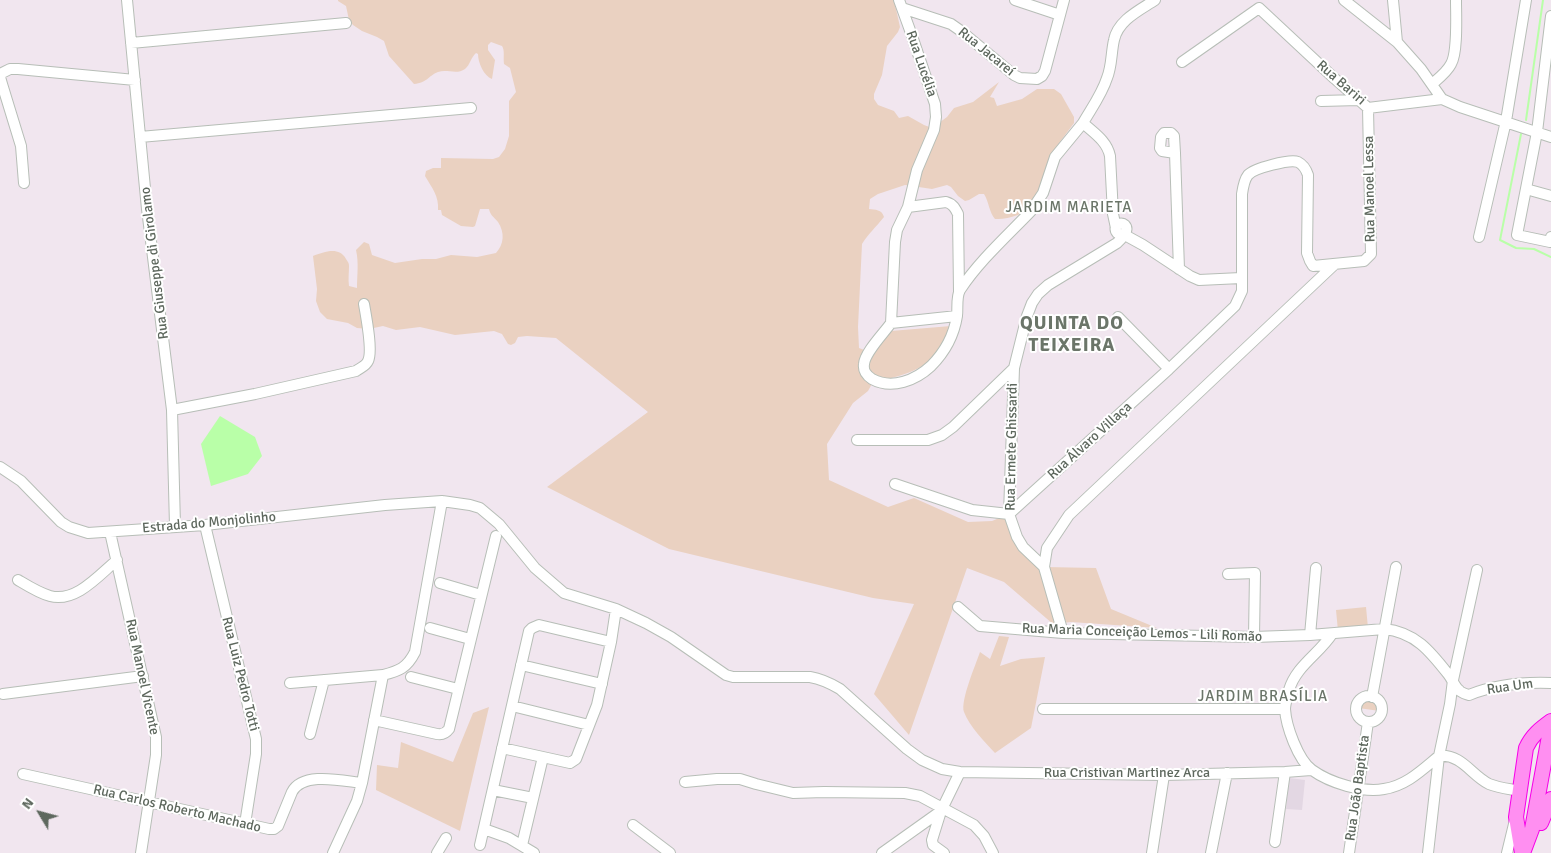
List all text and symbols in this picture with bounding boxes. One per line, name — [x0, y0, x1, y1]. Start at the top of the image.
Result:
street label: Rua Jacareí — [954, 24, 1018, 80]
street label: Rua Lucélia — [902, 29, 940, 99]
street label: Rua Bariri — [1313, 57, 1369, 109]
street label: Rua Manoel Lessa — [1361, 135, 1379, 243]
street label: Rua Giuseppe di Girolamo — [137, 186, 173, 340]
district label: JARDIM MARIETA — [1004, 199, 1134, 217]
district label: QUINTA DO TEIXEIRA — [1019, 313, 1125, 357]
street label: Rua Ermete Ghissardi — [1002, 383, 1022, 511]
street label: Rua Álvaro Villaça — [1044, 399, 1136, 483]
street label: Estrada do Monjolinho — [141, 509, 277, 537]
street label: Rua Luiz Pedro Totti — [218, 615, 262, 733]
street label: Rua Manoel Vicente — [121, 617, 163, 737]
street label: Rua Maria Conceição Lemos - Lili Romão — [1021, 620, 1263, 646]
street label: Rua Um — [1486, 675, 1534, 699]
district label: JARDIM BRASÍLIA — [1196, 688, 1330, 706]
street label: Rua João Baptista — [1342, 734, 1374, 842]
street label: Rua Cristivan Martinez Arca — [1044, 765, 1210, 781]
street label: Rua Carlos Roberto Machado — [91, 781, 263, 837]
north arrow — [15, 788, 65, 838]
text: N — [18, 795, 37, 813]

